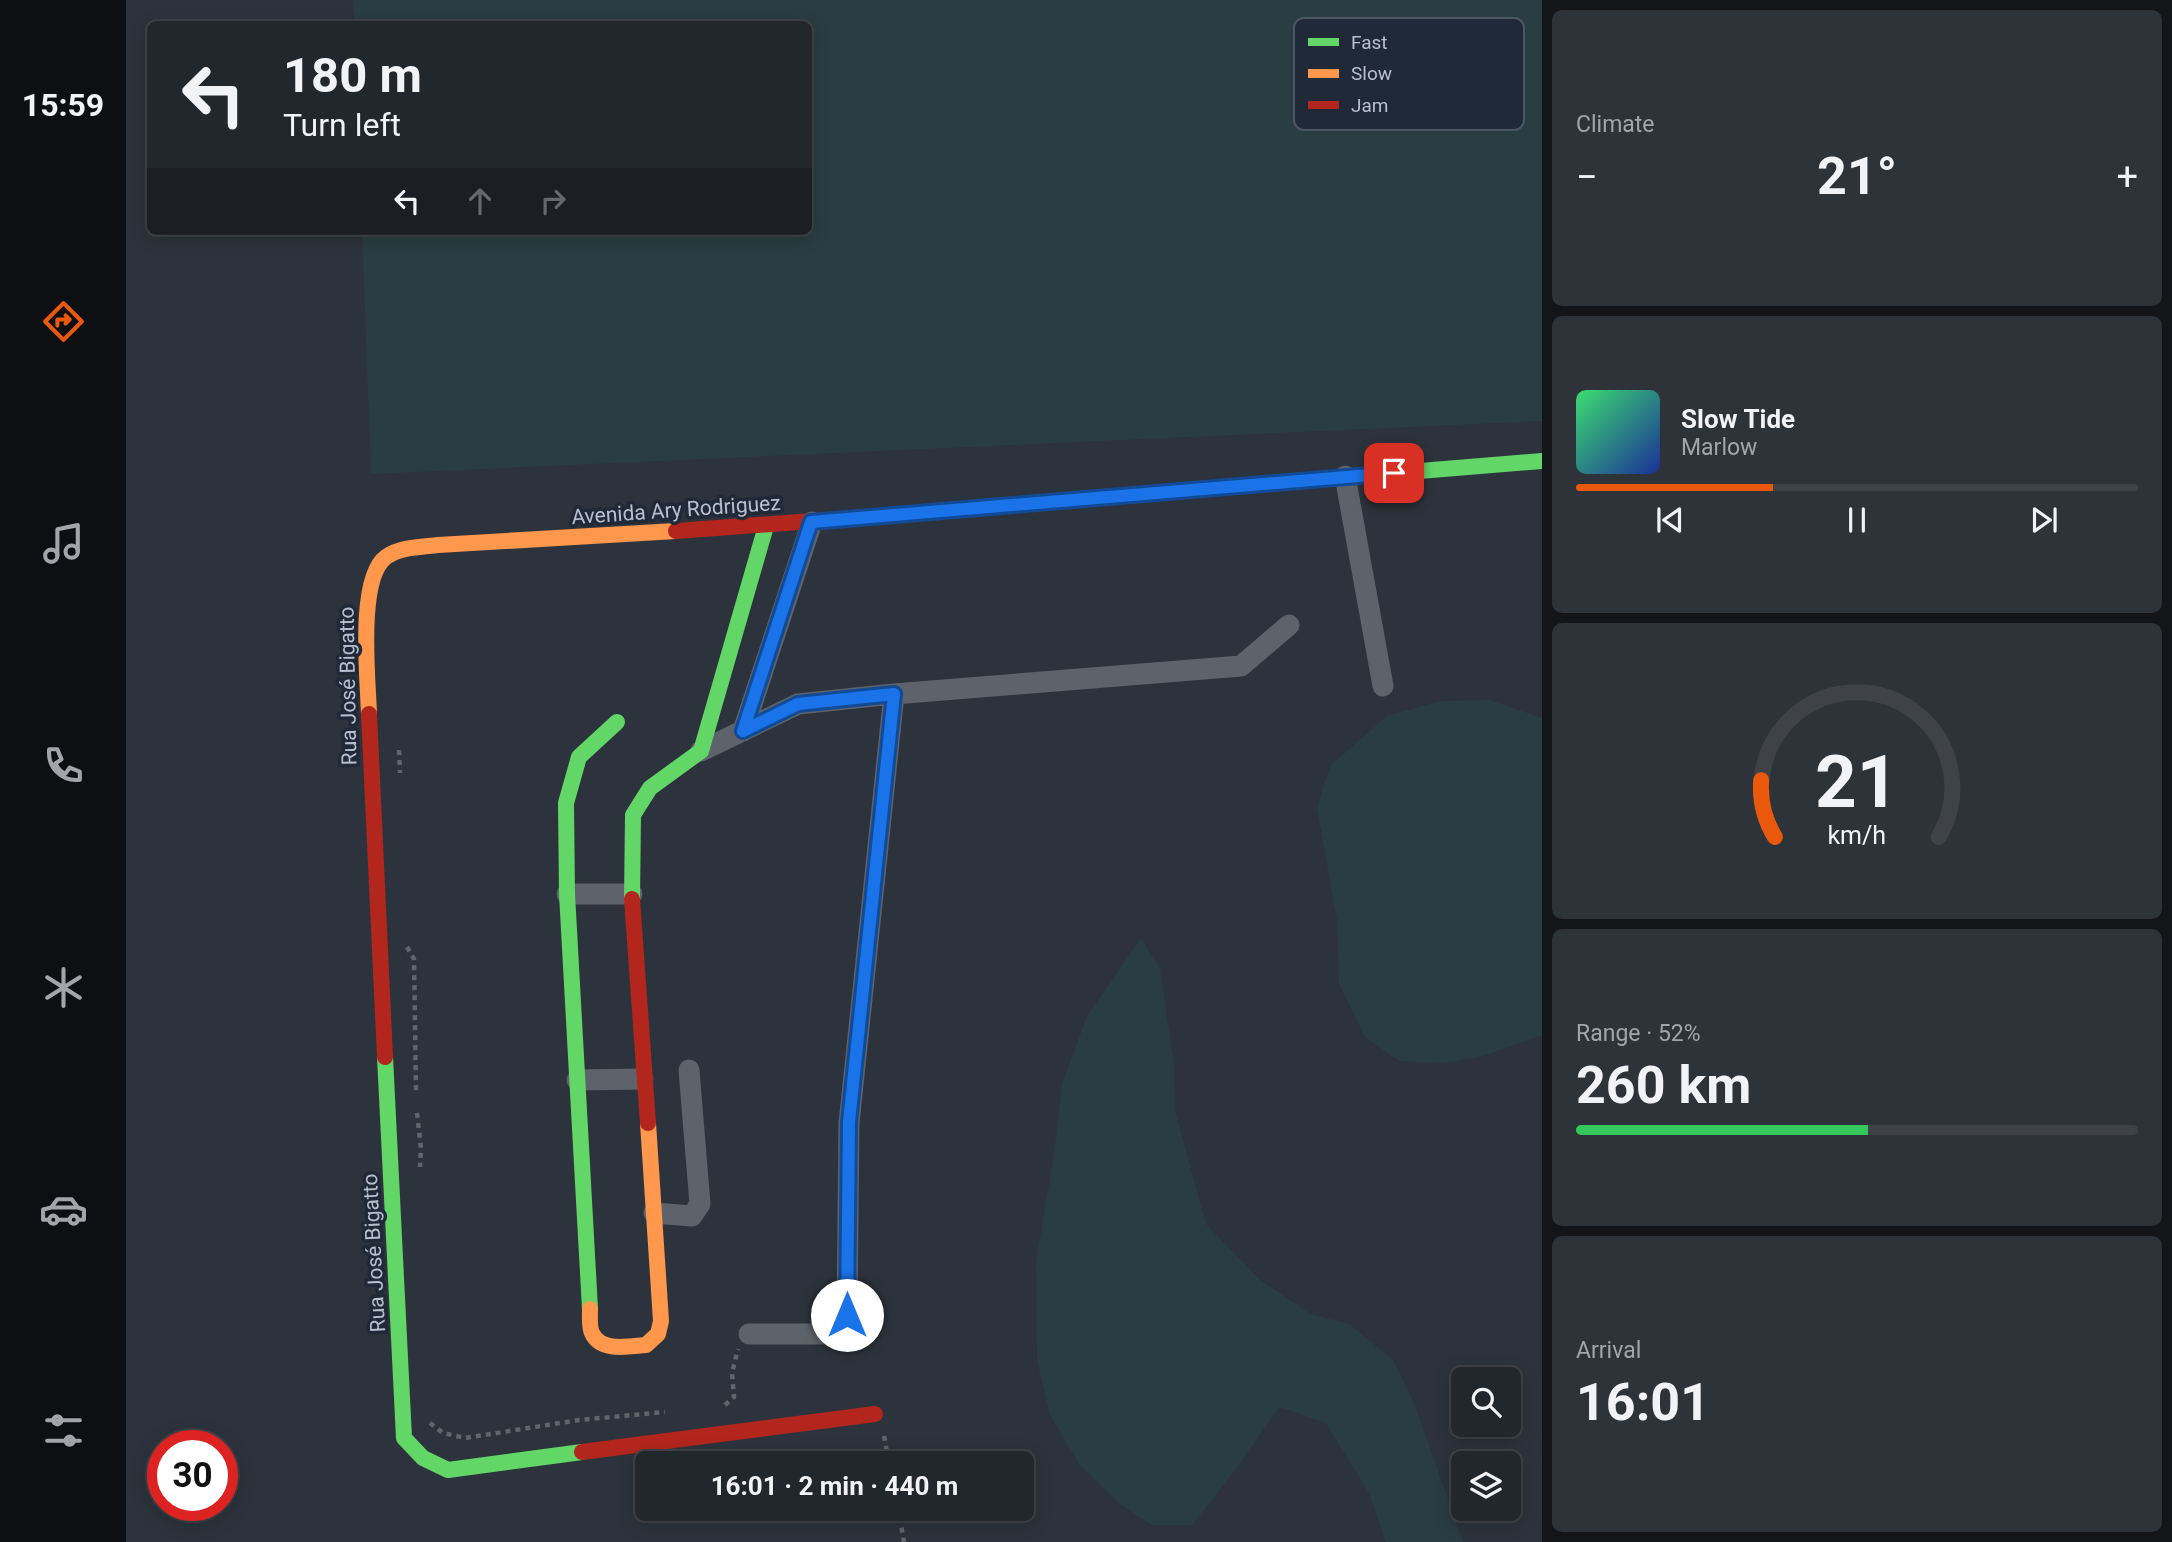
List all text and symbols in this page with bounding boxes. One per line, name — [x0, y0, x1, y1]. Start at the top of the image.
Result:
legend — [1294, 18, 1524, 130]
text: Fast — [1351, 31, 1388, 54]
text: 180 m — [283, 47, 422, 104]
icon: left — [168, 49, 259, 140]
text: Slow — [1351, 62, 1392, 85]
text: 15:59 — [22, 86, 104, 124]
text: Jam — [1351, 94, 1388, 117]
text: Turn left — [283, 106, 401, 144]
text: Climate — [1576, 111, 1655, 138]
text: 21° — [1817, 146, 1897, 207]
text: − — [1576, 155, 1598, 199]
text: + — [2116, 155, 2138, 199]
icon: left — [388, 182, 426, 220]
icon: ahead — [461, 182, 499, 220]
icon: right — [534, 182, 572, 220]
icon: directions — [39, 297, 88, 346]
text: Slow Tide — [1681, 404, 1795, 434]
text: Marlow — [1681, 434, 1757, 461]
pin — [1364, 443, 1424, 503]
icon: arrive — [1375, 454, 1413, 492]
street label: Avenida Ary Rodriguez — [571, 491, 781, 529]
icon: previous — [1651, 501, 1689, 539]
icon: pause — [1838, 501, 1876, 539]
icon: next — [2025, 501, 2063, 539]
icon: music — [39, 519, 88, 568]
street label: Rua José Bigatto — [335, 606, 361, 766]
text: 21 — [1815, 739, 1899, 825]
icon: phone — [39, 741, 88, 790]
text: km/h — [1828, 821, 1886, 850]
icon: climate — [39, 963, 88, 1012]
text: Range · 52% — [1576, 1020, 1701, 1047]
text: 260 km — [1576, 1055, 1751, 1116]
street label: Rua José Bigatto — [358, 1173, 390, 1333]
icon: car — [39, 1185, 88, 1234]
position arrow — [810, 1278, 884, 1352]
text: Arrival — [1576, 1337, 1641, 1364]
map controls — [1451, 1367, 1521, 1521]
button: search — [1451, 1367, 1521, 1437]
text: 16:01 — [1576, 1372, 1710, 1433]
icon: filters — [39, 1406, 88, 1455]
speed limit sign: 30 — [147, 1430, 238, 1521]
button: layers — [1451, 1451, 1521, 1521]
text: 16:01 · 2 min · 440 m — [711, 1471, 958, 1501]

